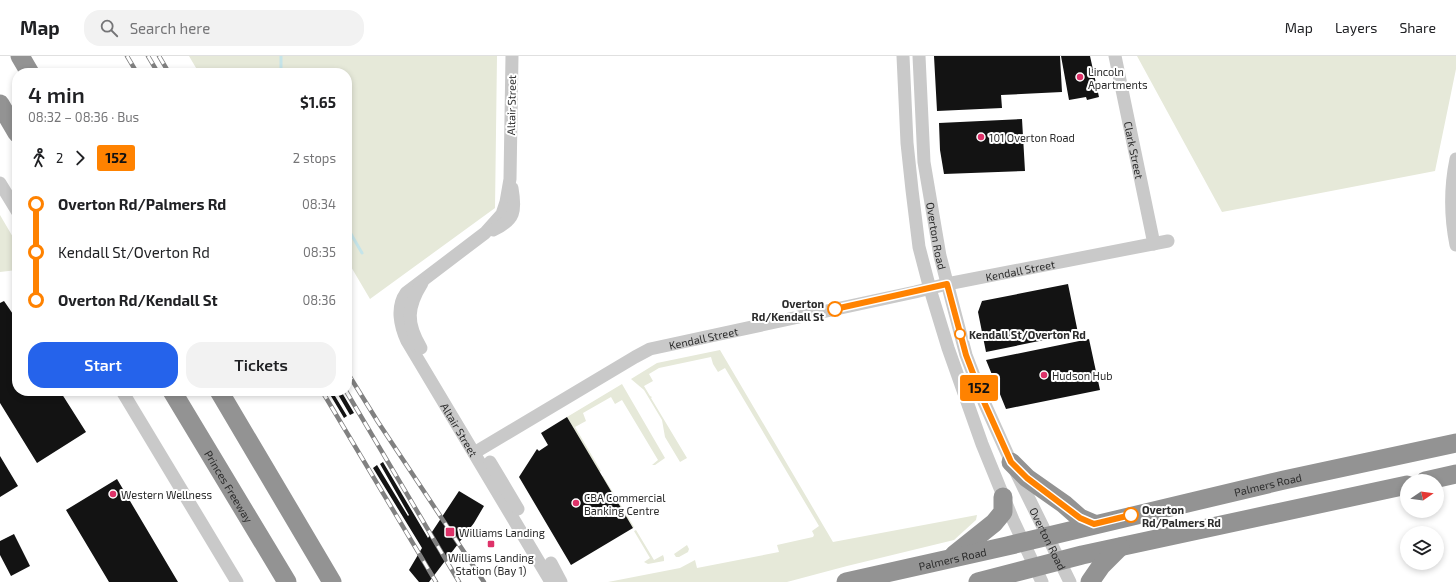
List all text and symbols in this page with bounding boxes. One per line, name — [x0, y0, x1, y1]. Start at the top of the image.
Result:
search box — [84, 10, 364, 46]
text: Map — [20, 16, 60, 39]
icon: search — [98, 17, 120, 39]
text: Search here — [130, 19, 210, 37]
text: Map — [1285, 19, 1313, 36]
text: Layers — [1335, 19, 1377, 36]
text: Share — [1399, 19, 1436, 36]
place label: Lincoln Apartments — [1088, 65, 1148, 91]
marker: Lincoln Apartments — [1075, 72, 1085, 82]
street label: Altair Street — [504, 75, 518, 135]
text: 4 min — [28, 81, 85, 107]
text: $1.65 — [300, 93, 336, 111]
text: 08:32 – 08:36 · Bus — [28, 109, 139, 125]
street label: Clark Street — [1122, 120, 1147, 180]
place label: 101 Overton Road — [989, 131, 1075, 144]
marker: 101 Overton Road — [976, 132, 986, 142]
icon: walk — [28, 147, 50, 169]
icon: forward — [69, 147, 91, 169]
text: 152 — [105, 149, 127, 166]
text: 2 — [56, 150, 63, 166]
text: 2 stops — [293, 150, 336, 166]
text: Overton Rd/Palmers Rd — [58, 195, 226, 213]
text: 08:34 — [302, 196, 336, 212]
street label: Overton Road — [924, 201, 950, 271]
text: Kendall St/Overton Rd — [58, 243, 210, 261]
text: 08:35 — [303, 244, 336, 260]
street label: Kendall Street — [984, 257, 1056, 283]
text: Overton Rd/Kendall St — [58, 291, 218, 309]
text: 08:36 — [303, 292, 336, 308]
place label: Overton Rd/Kendall St — [752, 297, 824, 323]
marker: Overton Rd/Kendall St — [827, 301, 843, 317]
street label: Kendall Street — [668, 324, 739, 351]
marker: Kendall St/Overton Rd — [954, 328, 966, 340]
place label: Kendall St/Overton Rd — [969, 328, 1086, 341]
button: Start — [28, 342, 178, 388]
button: Tickets — [186, 342, 336, 388]
place label: Hudson Hub — [1052, 369, 1113, 382]
marker: Hudson Hub — [1039, 370, 1049, 380]
line badge: 152 — [956, 375, 1002, 401]
text: 152 — [968, 379, 990, 396]
street label: Altair Street — [439, 400, 481, 459]
street label: Princes Freeway — [203, 448, 256, 525]
street label: Palmers Road — [1233, 470, 1303, 498]
north arrow — [1400, 474, 1444, 518]
map controls — [1400, 474, 1444, 570]
place label: Western Wellness — [121, 488, 212, 501]
marker: Western Wellness — [108, 489, 118, 499]
place label: CBA Commercial Banking Centre — [584, 491, 666, 517]
marker: CBA Commercial Banking Centre — [571, 498, 581, 508]
place label: Overton Rd/Palmers Rd — [1142, 503, 1221, 529]
street label: Overton Road — [1028, 505, 1069, 572]
marker: Overton Rd/Palmers Rd — [1123, 507, 1139, 523]
marker: Williams Landing — [444, 526, 456, 538]
place label: Williams Landing — [459, 526, 545, 539]
button: layers — [1400, 526, 1444, 570]
marker: Williams Landing Station (Bay 1) — [486, 539, 496, 549]
street label: Palmers Road — [917, 544, 988, 572]
place label: Williams Landing Station (Bay 1) — [448, 551, 534, 577]

